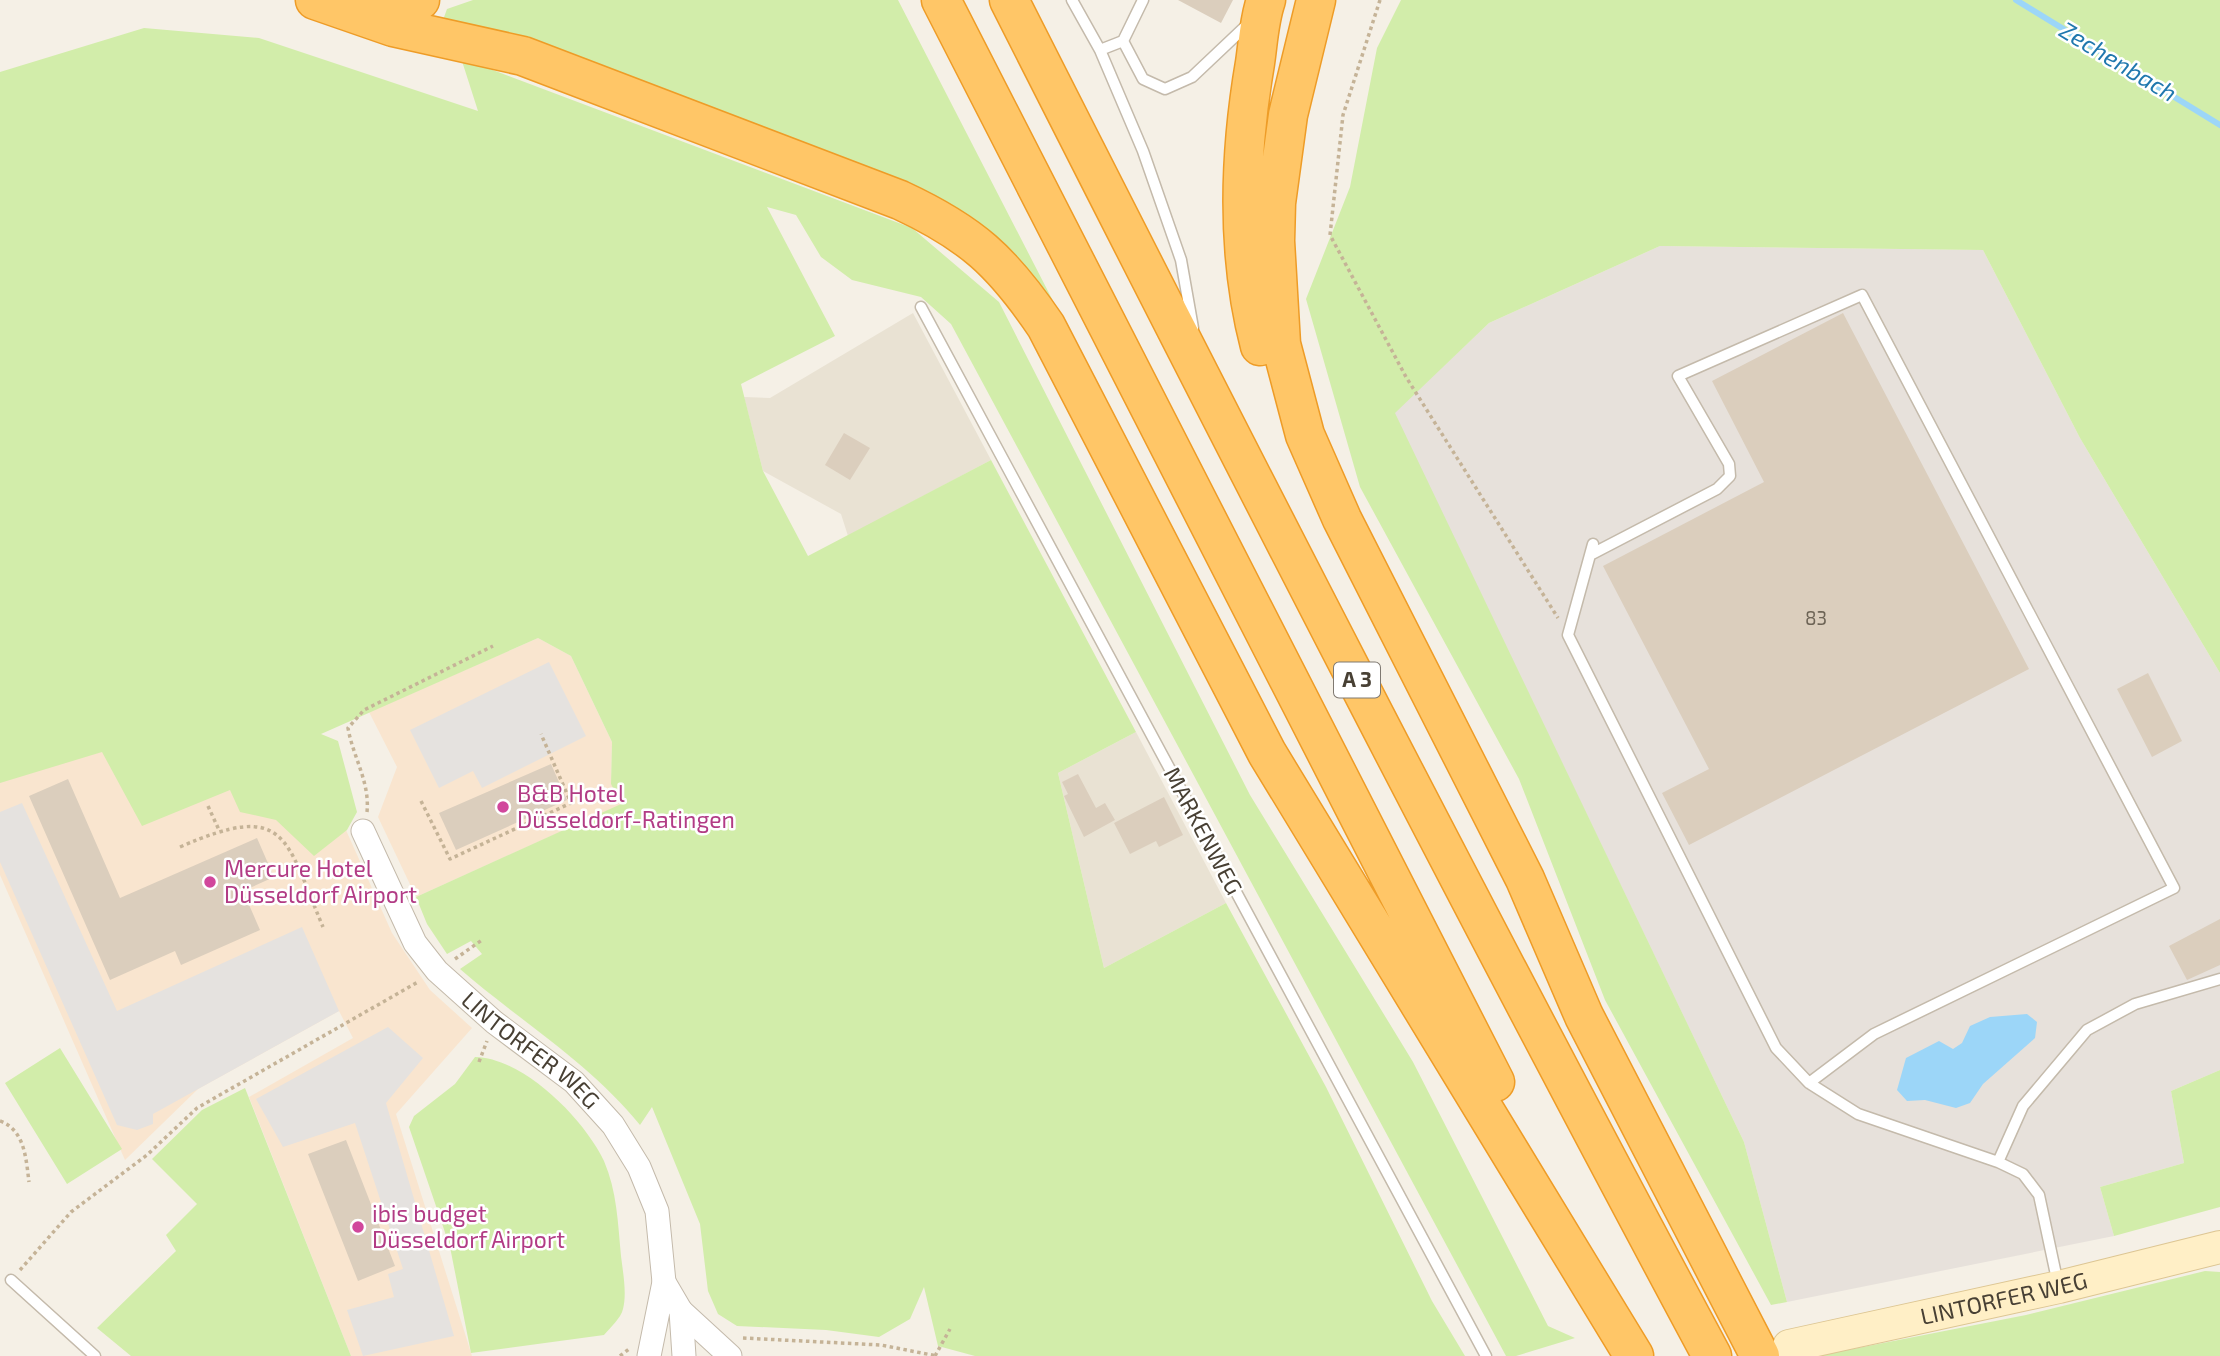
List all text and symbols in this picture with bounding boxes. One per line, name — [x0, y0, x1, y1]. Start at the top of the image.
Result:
water label: Zechenbach — [2055, 14, 2183, 107]
house number: 83 — [1805, 606, 1827, 629]
road number: A 3 — [1334, 662, 1380, 698]
street label: MARKENWEG — [1159, 762, 1249, 899]
place label: B&B Hotel Düsseldorf-Ratingen — [517, 779, 735, 833]
marker: B&B Hotel Düsseldorf-Ratingen — [495, 799, 511, 815]
place label: Mercure Hotel Düsseldorf Airport — [224, 854, 417, 908]
marker: Mercure Hotel Düsseldorf Airport — [202, 874, 218, 890]
street label: LINTORFER WEG — [457, 985, 606, 1114]
place label: ibis budget Düsseldorf Airport — [372, 1199, 565, 1253]
marker: ibis budget Düsseldorf Airport — [350, 1219, 366, 1235]
street label: LINTORFER WEG — [1918, 1266, 2090, 1330]

